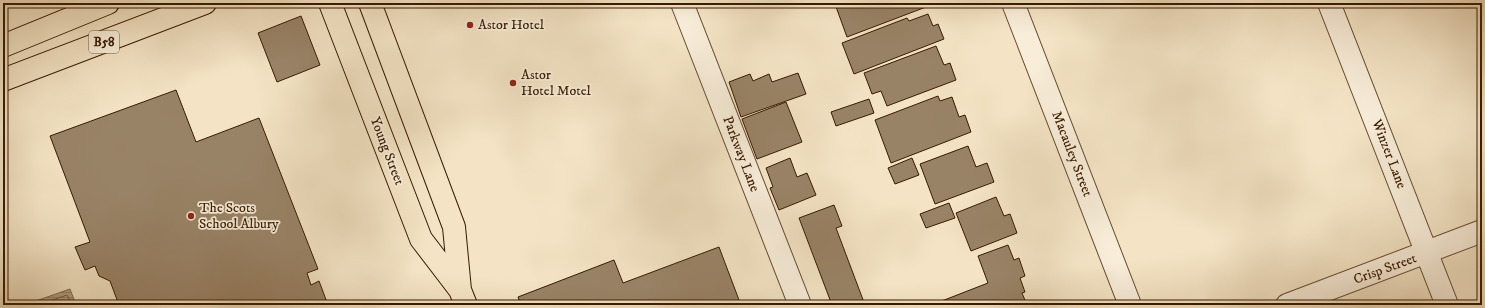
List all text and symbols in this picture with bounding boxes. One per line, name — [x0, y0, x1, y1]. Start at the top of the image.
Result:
place label: Astor Hotel — [478, 16, 545, 34]
marker: Astor Hotel — [465, 20, 475, 30]
road number: B58 — [89, 31, 119, 53]
place label: Astor Hotel Motel — [521, 66, 592, 100]
marker: Astor Hotel Motel — [508, 78, 518, 88]
street label: Macauley Street — [1047, 109, 1097, 200]
street label: Young Street — [366, 114, 408, 188]
street label: Parkway Lane — [718, 114, 764, 195]
street label: Winzer Lane — [1367, 116, 1411, 191]
place label: The Scots School Albury — [199, 199, 279, 233]
marker: The Scots School Albury — [186, 211, 196, 221]
street label: Crisp Street — [1351, 249, 1420, 289]

